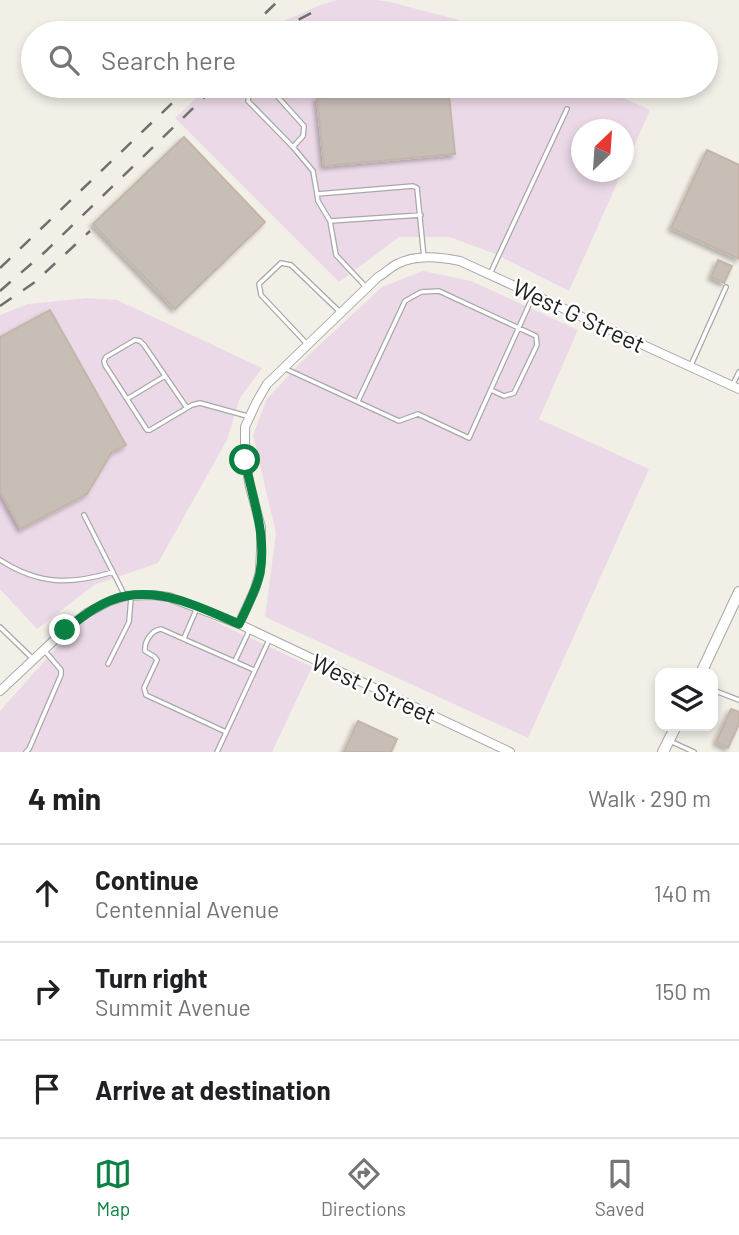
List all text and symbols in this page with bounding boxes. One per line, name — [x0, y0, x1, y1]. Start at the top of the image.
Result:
search box — [21, 21, 718, 98]
icon: search — [45, 41, 83, 79]
text: Search here — [101, 44, 236, 75]
north arrow — [571, 119, 634, 182]
street label: West G Street — [508, 272, 650, 358]
route start — [229, 444, 260, 475]
route end — [49, 614, 80, 645]
street label: West I Street — [307, 647, 441, 729]
map controls — [655, 668, 718, 731]
button: layers — [655, 668, 718, 731]
text: 4 min — [28, 780, 101, 816]
text: Walk · 290 m — [588, 784, 711, 812]
text: Continue — [95, 864, 199, 895]
icon: ahead — [28, 874, 66, 912]
text: 140 m — [654, 879, 711, 907]
text: Centennial Avenue — [95, 895, 279, 923]
text: Turn right — [95, 962, 208, 993]
icon: right — [28, 972, 66, 1010]
text: 150 m — [655, 977, 711, 1005]
text: Summit Avenue — [95, 993, 251, 1021]
icon: arrive — [28, 1070, 66, 1108]
text: Arrive at destination — [95, 1074, 331, 1105]
tab: Map — [94, 1155, 132, 1220]
tab: Directions — [321, 1155, 406, 1220]
tab: Saved — [595, 1155, 645, 1220]

